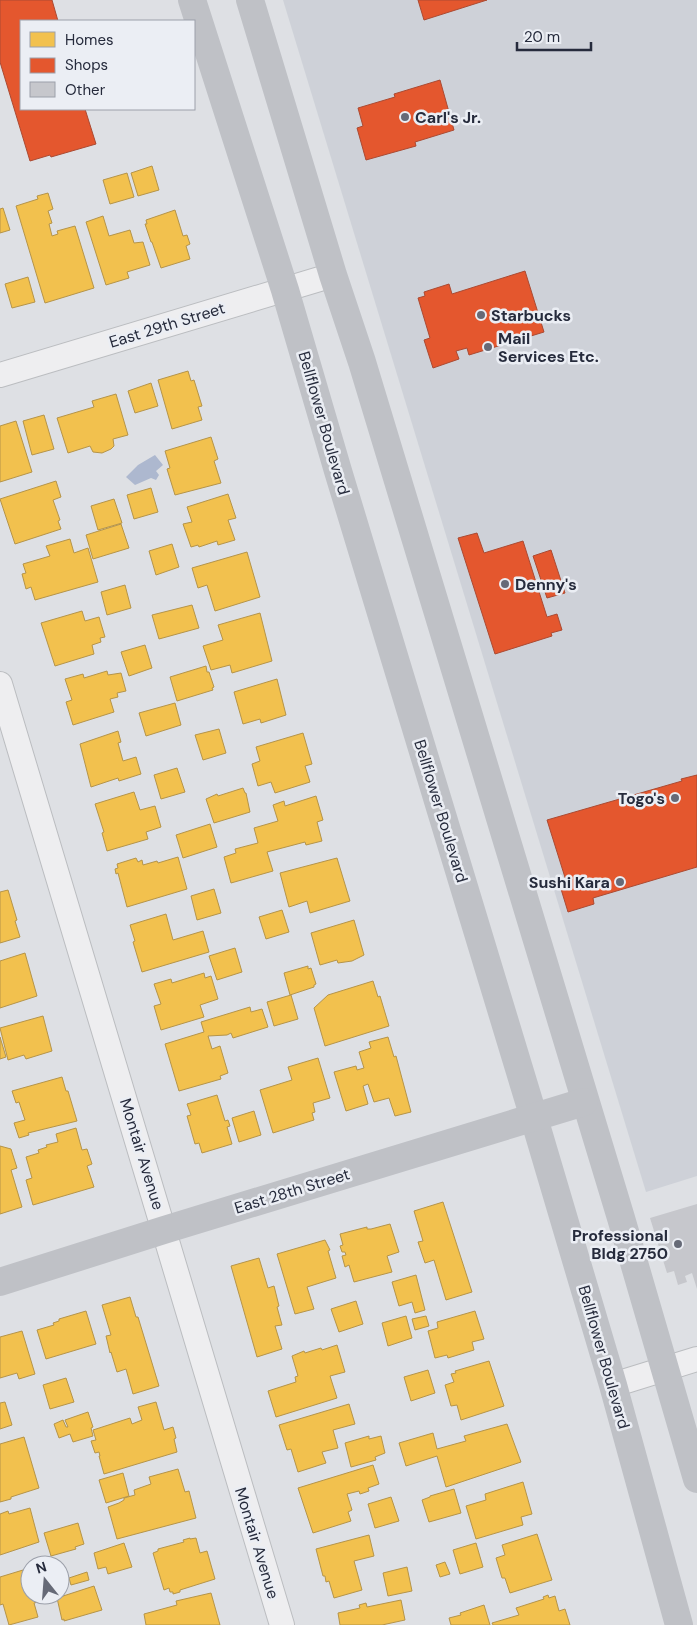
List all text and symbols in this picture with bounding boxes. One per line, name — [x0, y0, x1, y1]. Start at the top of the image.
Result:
legend — [20, 20, 195, 110]
scale bar — [517, 20, 591, 52]
text: 20 m — [524, 27, 560, 47]
text: Homes — [65, 30, 114, 50]
text: Shops — [65, 55, 108, 75]
text: Other — [65, 80, 106, 100]
place label: Carl's Jr. — [415, 107, 481, 128]
marker: Carl's Jr. — [399, 111, 411, 123]
street label: East 29th Street — [106, 297, 228, 353]
place label: Starbucks — [491, 305, 571, 326]
marker: Starbucks — [475, 309, 487, 321]
place label: Mail Services Etc. — [498, 328, 599, 367]
marker: Mail Services Etc. — [482, 341, 494, 353]
street label: Bellflower Boulevard — [293, 349, 355, 497]
place label: Denny's — [515, 574, 577, 595]
marker: Denny's — [499, 578, 511, 590]
street label: Bellflower Boulevard — [409, 737, 473, 885]
place label: Togo's — [618, 788, 665, 809]
marker: Togo's — [669, 792, 681, 804]
place label: Sushi Kara — [529, 872, 610, 893]
marker: Sushi Kara — [614, 876, 626, 888]
street label: Montair Avenue — [115, 1096, 169, 1212]
street label: East 28th Street — [232, 1163, 352, 1219]
place label: Professional Bldg 2750 — [572, 1225, 668, 1264]
marker: Professional Bldg 2750 — [672, 1238, 684, 1250]
street label: Bellflower Boulevard — [573, 1283, 635, 1431]
street label: Montair Avenue — [230, 1485, 284, 1601]
north arrow — [20, 1555, 70, 1605]
text: N — [34, 1557, 49, 1578]

